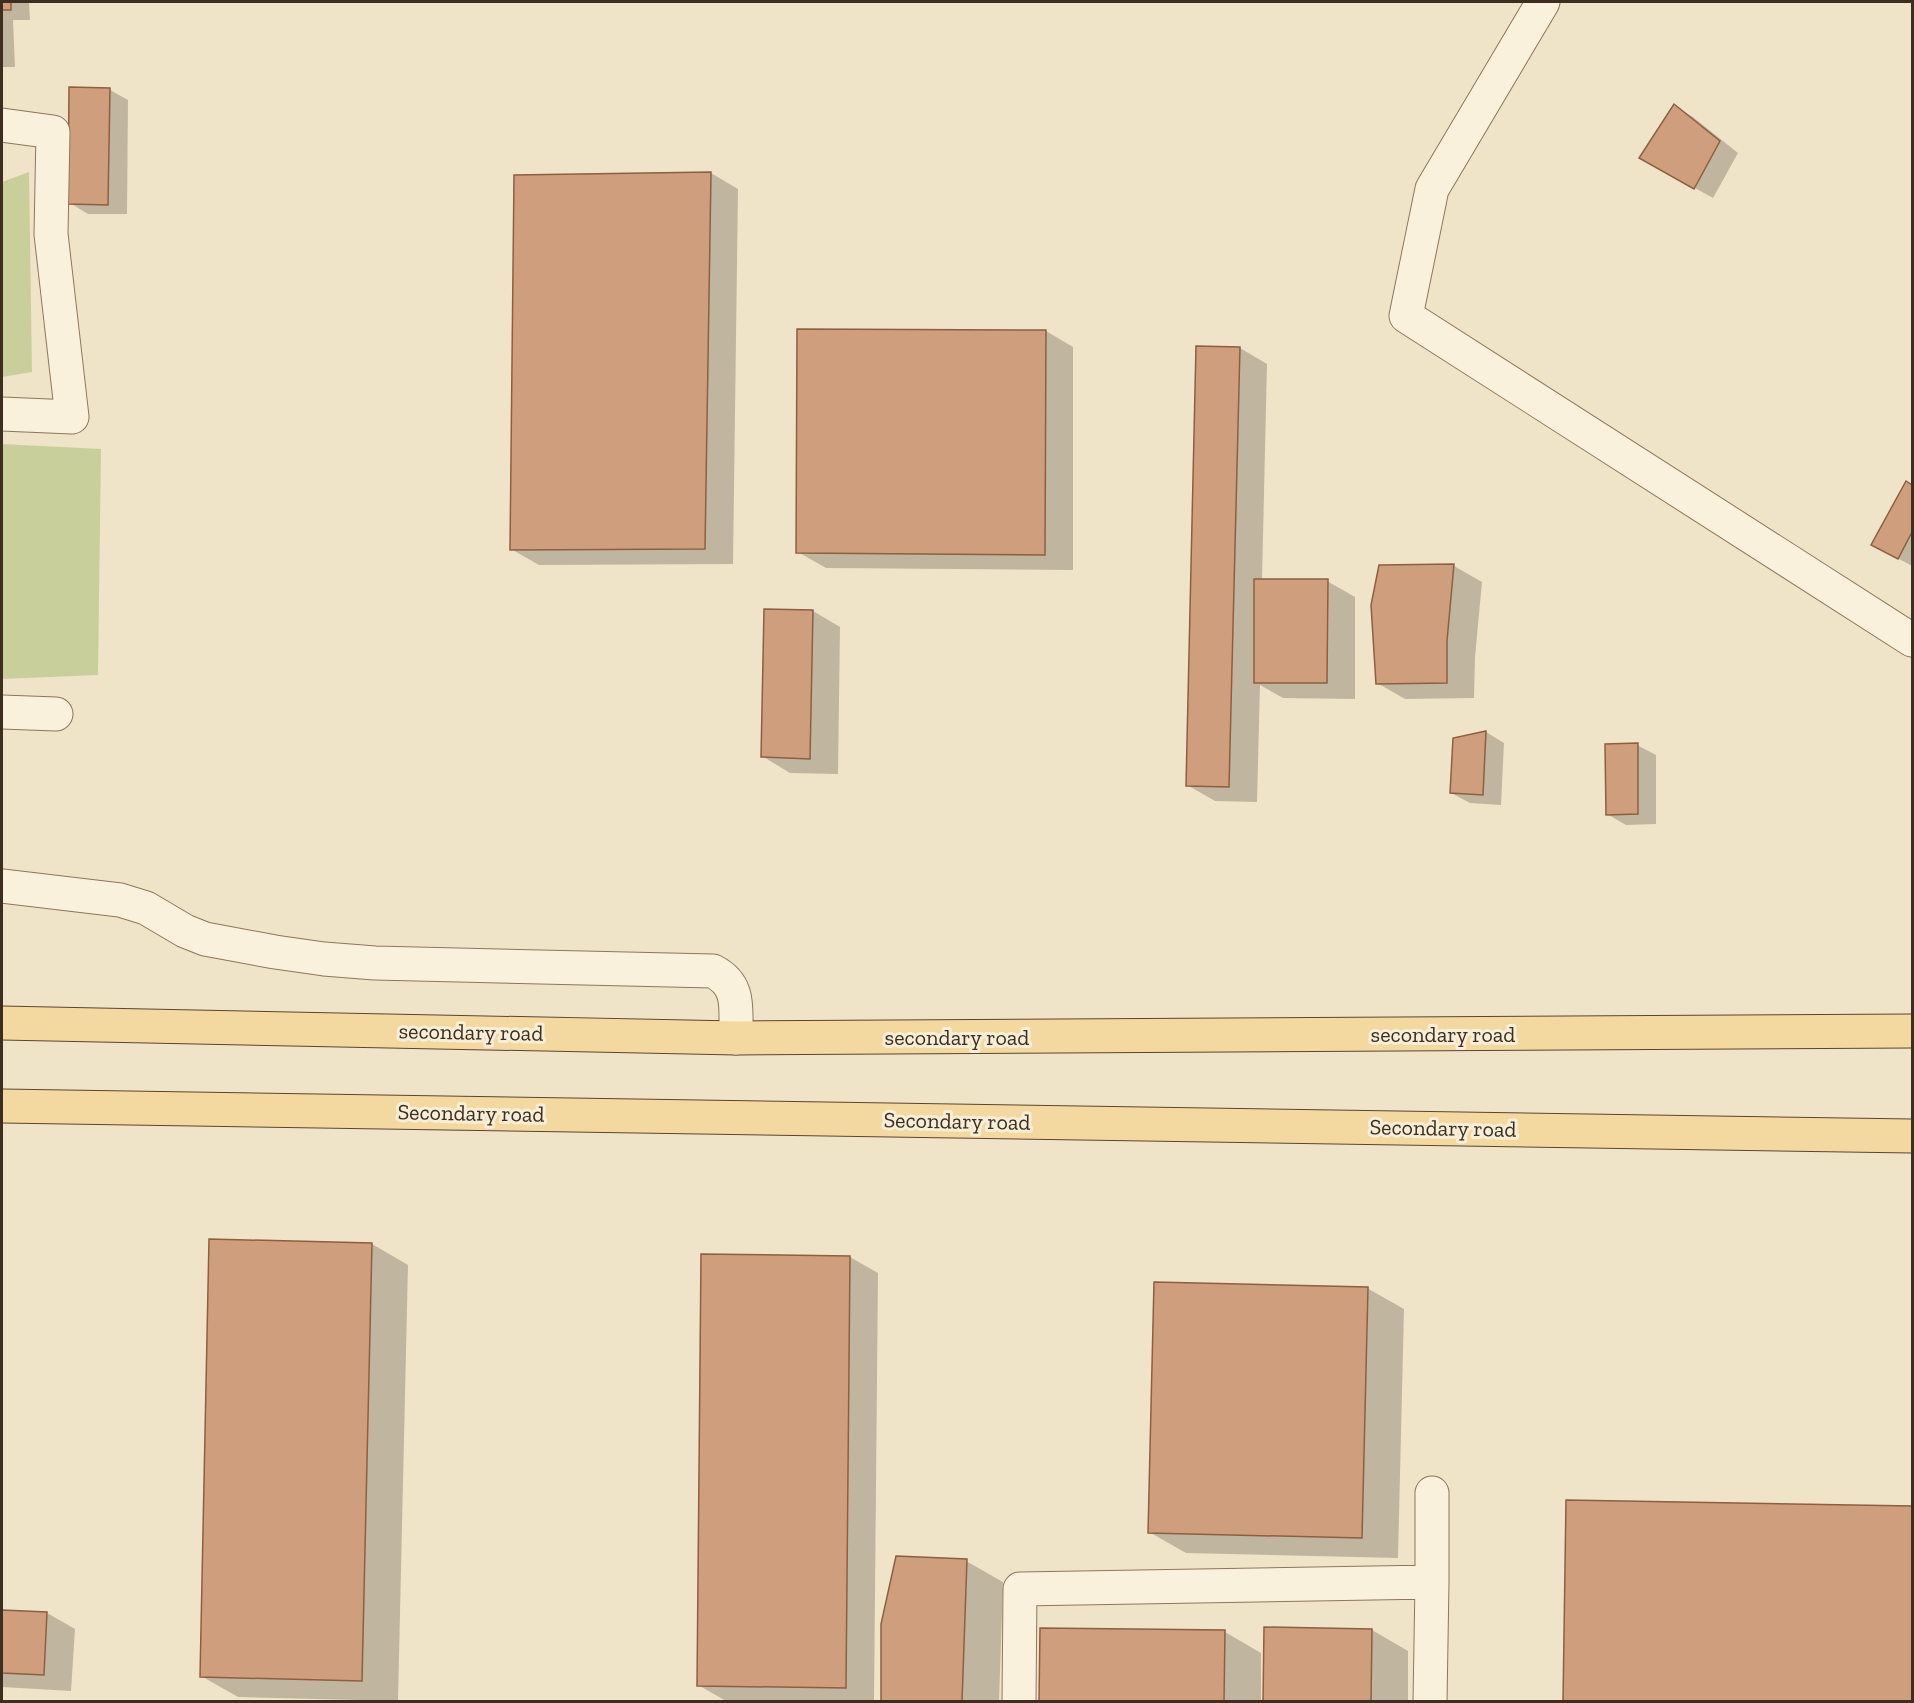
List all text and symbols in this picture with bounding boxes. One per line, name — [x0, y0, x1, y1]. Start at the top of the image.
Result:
street label: secondary road — [398, 1017, 544, 1047]
street label: secondary road — [1371, 1021, 1515, 1048]
street label: secondary road — [885, 1024, 1029, 1051]
street label: Secondary road — [397, 1098, 545, 1128]
street label: Secondary road — [883, 1106, 1031, 1136]
street label: Secondary road — [1369, 1113, 1517, 1143]

